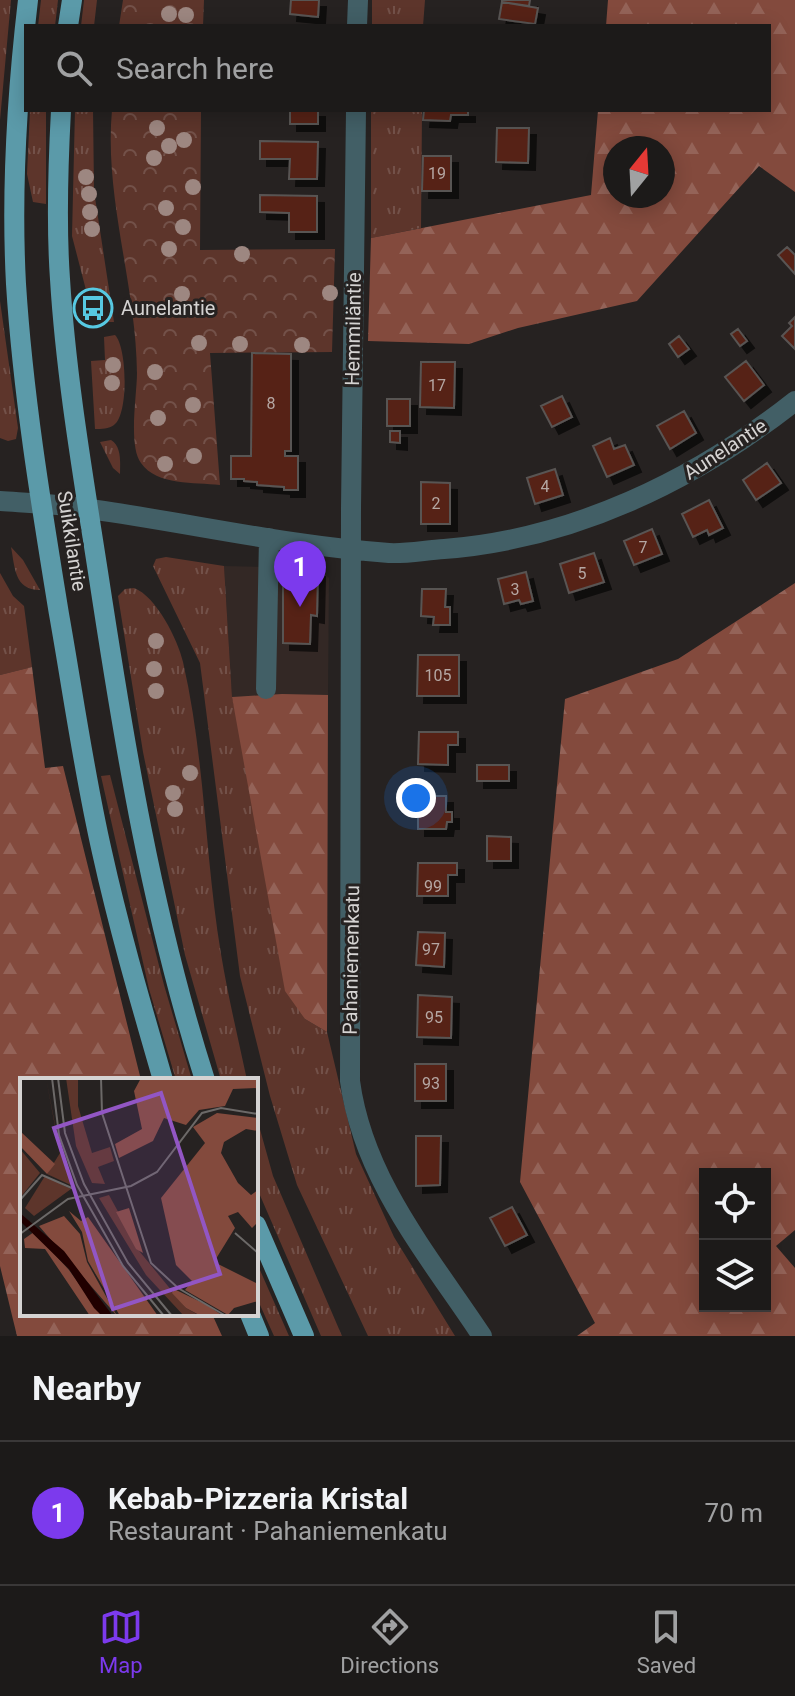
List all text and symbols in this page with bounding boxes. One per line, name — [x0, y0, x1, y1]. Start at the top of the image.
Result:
search box — [24, 24, 771, 112]
icon: search — [52, 46, 96, 90]
text: Search here — [116, 51, 274, 86]
north arrow — [603, 136, 675, 208]
house number: 19 — [428, 164, 446, 183]
street label: Hemmiläntie — [340, 272, 366, 386]
bus stop icon: Aunelantie — [72, 287, 114, 329]
place label: Aunelantie — [121, 296, 215, 320]
house number: 17 — [428, 376, 446, 395]
house number: 8 — [267, 394, 276, 413]
street label: Aunelantie — [679, 413, 771, 485]
house number: 4 — [541, 477, 550, 496]
street label: Suikkilantie — [52, 489, 92, 593]
house number: 2 — [432, 494, 441, 513]
house number: 7 — [639, 538, 648, 557]
pin: 1 — [274, 541, 326, 607]
house number: 5 — [578, 564, 587, 583]
house number: 3 — [511, 580, 520, 599]
house number: 105 — [425, 666, 451, 685]
your location — [396, 778, 436, 818]
house number: 99 — [424, 877, 442, 896]
street label: Pahaniemenkatu — [338, 885, 364, 1035]
house number: 97 — [422, 940, 440, 959]
house number: 95 — [425, 1008, 443, 1027]
house number: 93 — [422, 1074, 440, 1093]
inset map — [20, 1078, 258, 1316]
map controls — [699, 1168, 771, 1312]
button: locate — [699, 1168, 771, 1240]
button: layers — [699, 1240, 771, 1312]
text: Nearby — [32, 1368, 141, 1408]
text: Kebab-Pizzeria Kristal — [108, 1481, 408, 1516]
text: 1 — [51, 1498, 65, 1528]
text: 70 m — [705, 1498, 763, 1528]
text: Restaurant · Pahaniemenkatu — [108, 1516, 448, 1546]
tab: Map — [99, 1605, 143, 1678]
tab: Directions — [340, 1605, 439, 1678]
tab: Saved — [637, 1605, 696, 1678]

